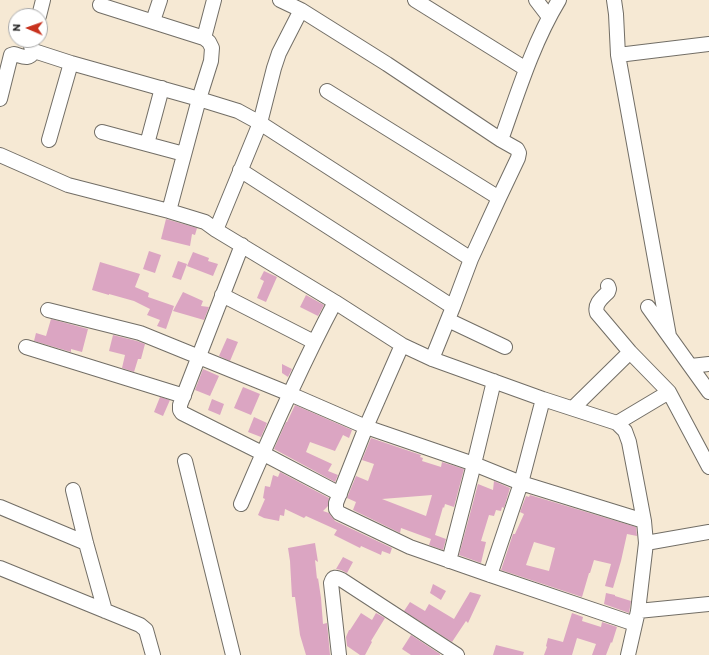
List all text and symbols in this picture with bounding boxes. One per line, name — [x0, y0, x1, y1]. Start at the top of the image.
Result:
north arrow — [8, 8, 48, 48]
text: N — [10, 24, 23, 32]

